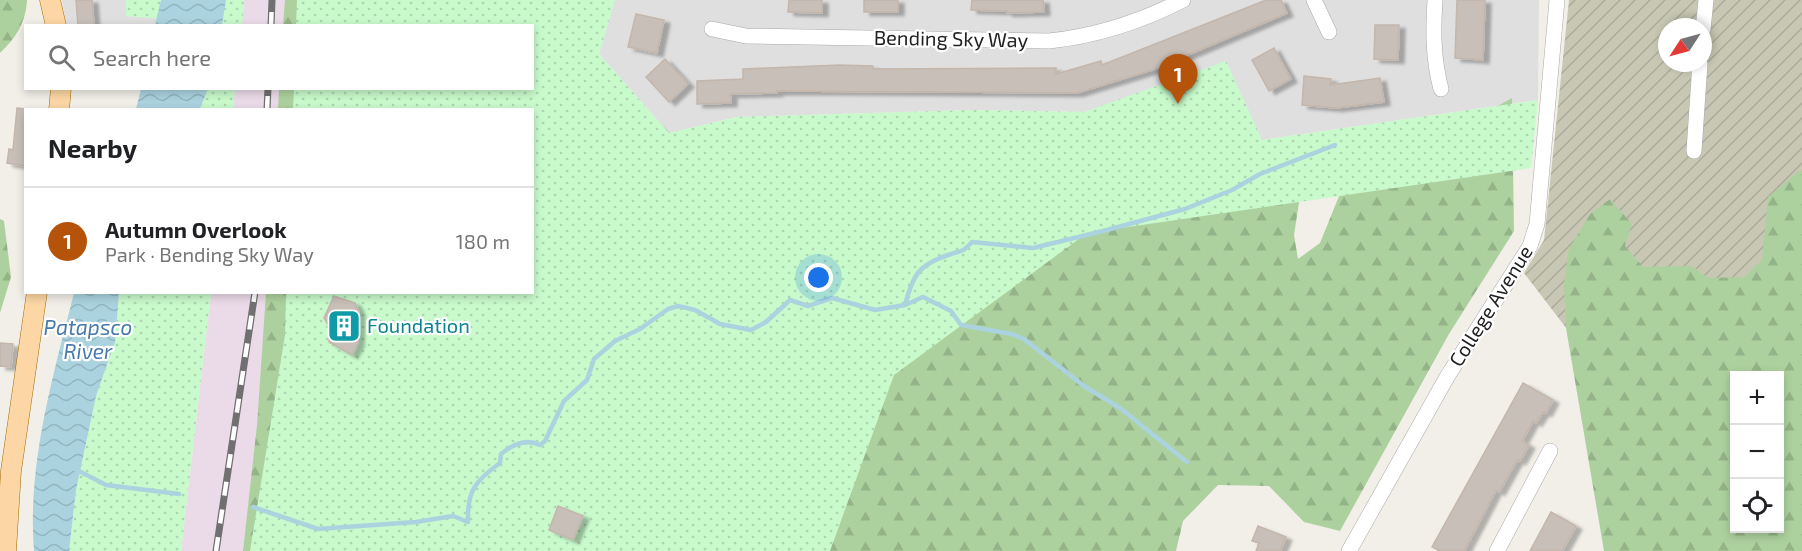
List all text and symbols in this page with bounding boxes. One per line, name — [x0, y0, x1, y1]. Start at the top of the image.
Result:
north arrow — [1658, 18, 1712, 72]
search box — [24, 24, 534, 90]
street label: Bending Sky Way — [874, 25, 1029, 51]
icon: search — [45, 41, 78, 74]
text: Search here — [93, 44, 211, 70]
pin: 1 — [1158, 54, 1198, 104]
text: Nearby — [48, 132, 137, 163]
text: Autumn Overlook — [105, 216, 287, 242]
text: 1 — [63, 229, 72, 253]
text: 180 m — [456, 229, 510, 253]
street label: College Avenue — [1443, 241, 1537, 370]
text: Park · Bending Sky Way — [105, 242, 314, 266]
your location — [804, 263, 833, 292]
building icon: Foundation — [326, 308, 362, 344]
place label: Foundation — [367, 313, 470, 337]
water label: Patapsco River — [44, 314, 132, 363]
map controls — [1730, 371, 1784, 533]
button: + — [1730, 371, 1784, 425]
button: − — [1730, 425, 1784, 479]
button: locate — [1730, 479, 1784, 533]

